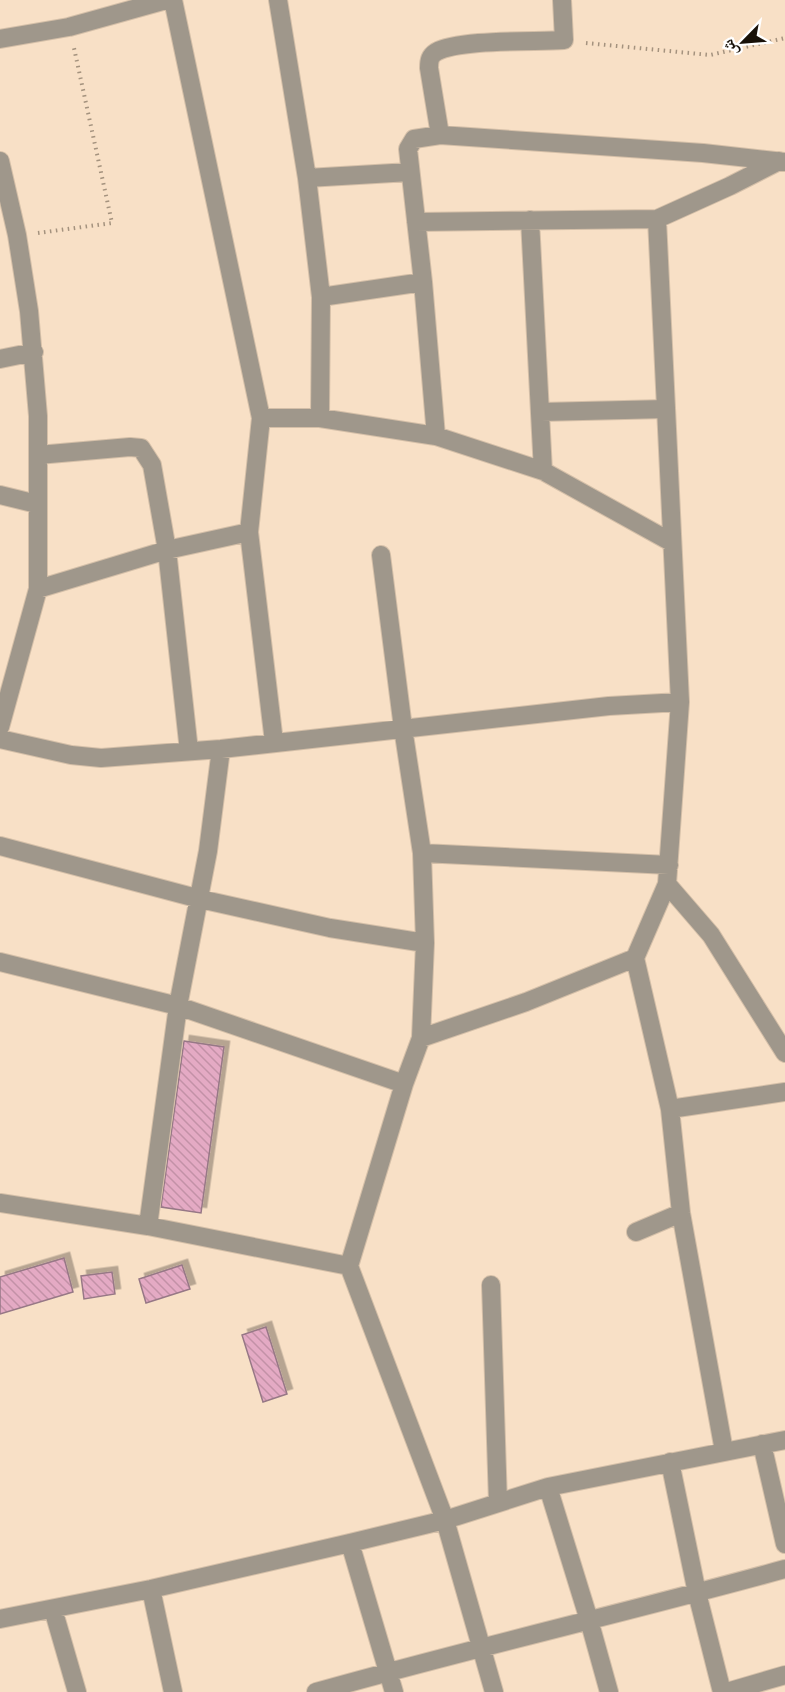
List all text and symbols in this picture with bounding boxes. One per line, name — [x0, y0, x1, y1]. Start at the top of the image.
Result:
north arrow — [713, 12, 773, 72]
text: ش — [717, 36, 742, 60]

